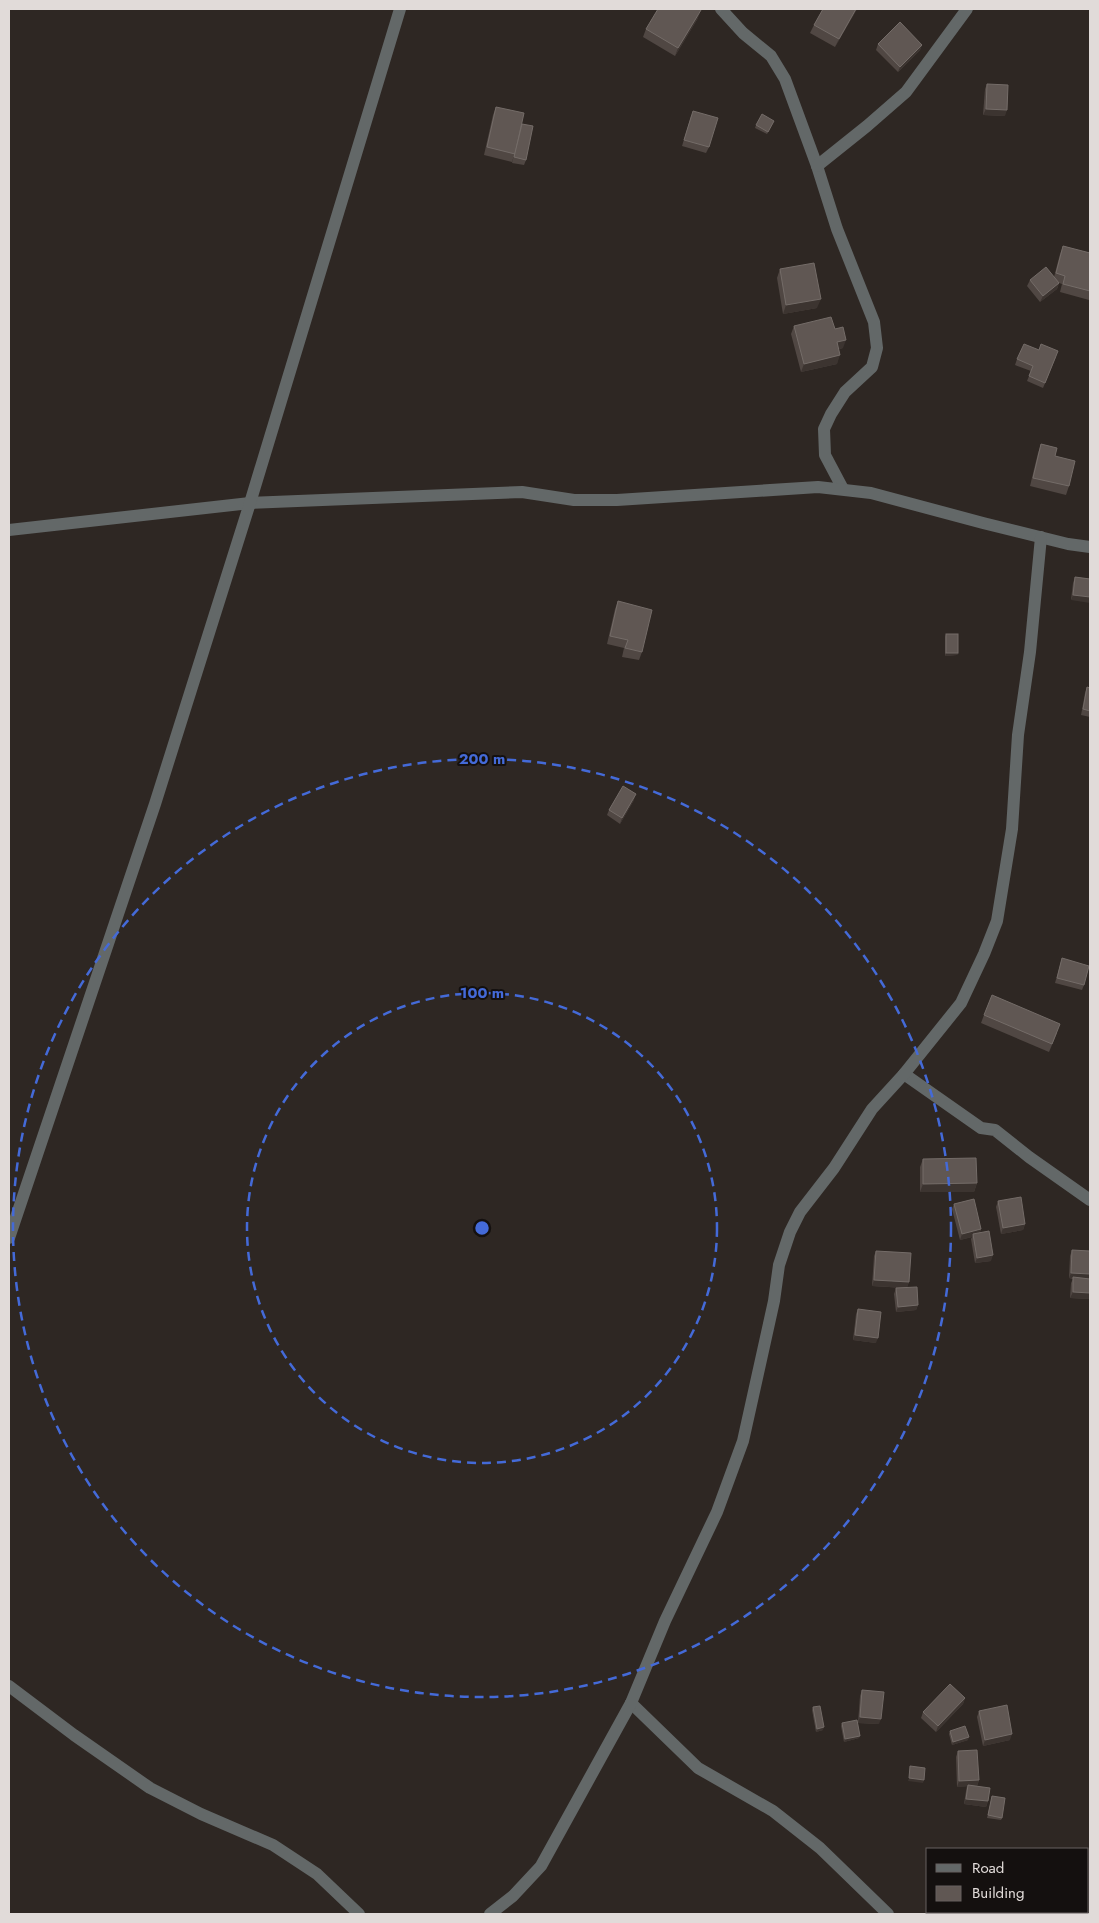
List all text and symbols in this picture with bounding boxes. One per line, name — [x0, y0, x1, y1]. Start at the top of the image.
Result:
text: 200 m — [459, 748, 505, 770]
text: 100 m — [460, 982, 504, 1004]
centre of rings — [473, 1219, 491, 1237]
legend — [926, 1848, 1089, 1913]
text: Road — [972, 1857, 1004, 1879]
text: Building — [972, 1882, 1024, 1904]

